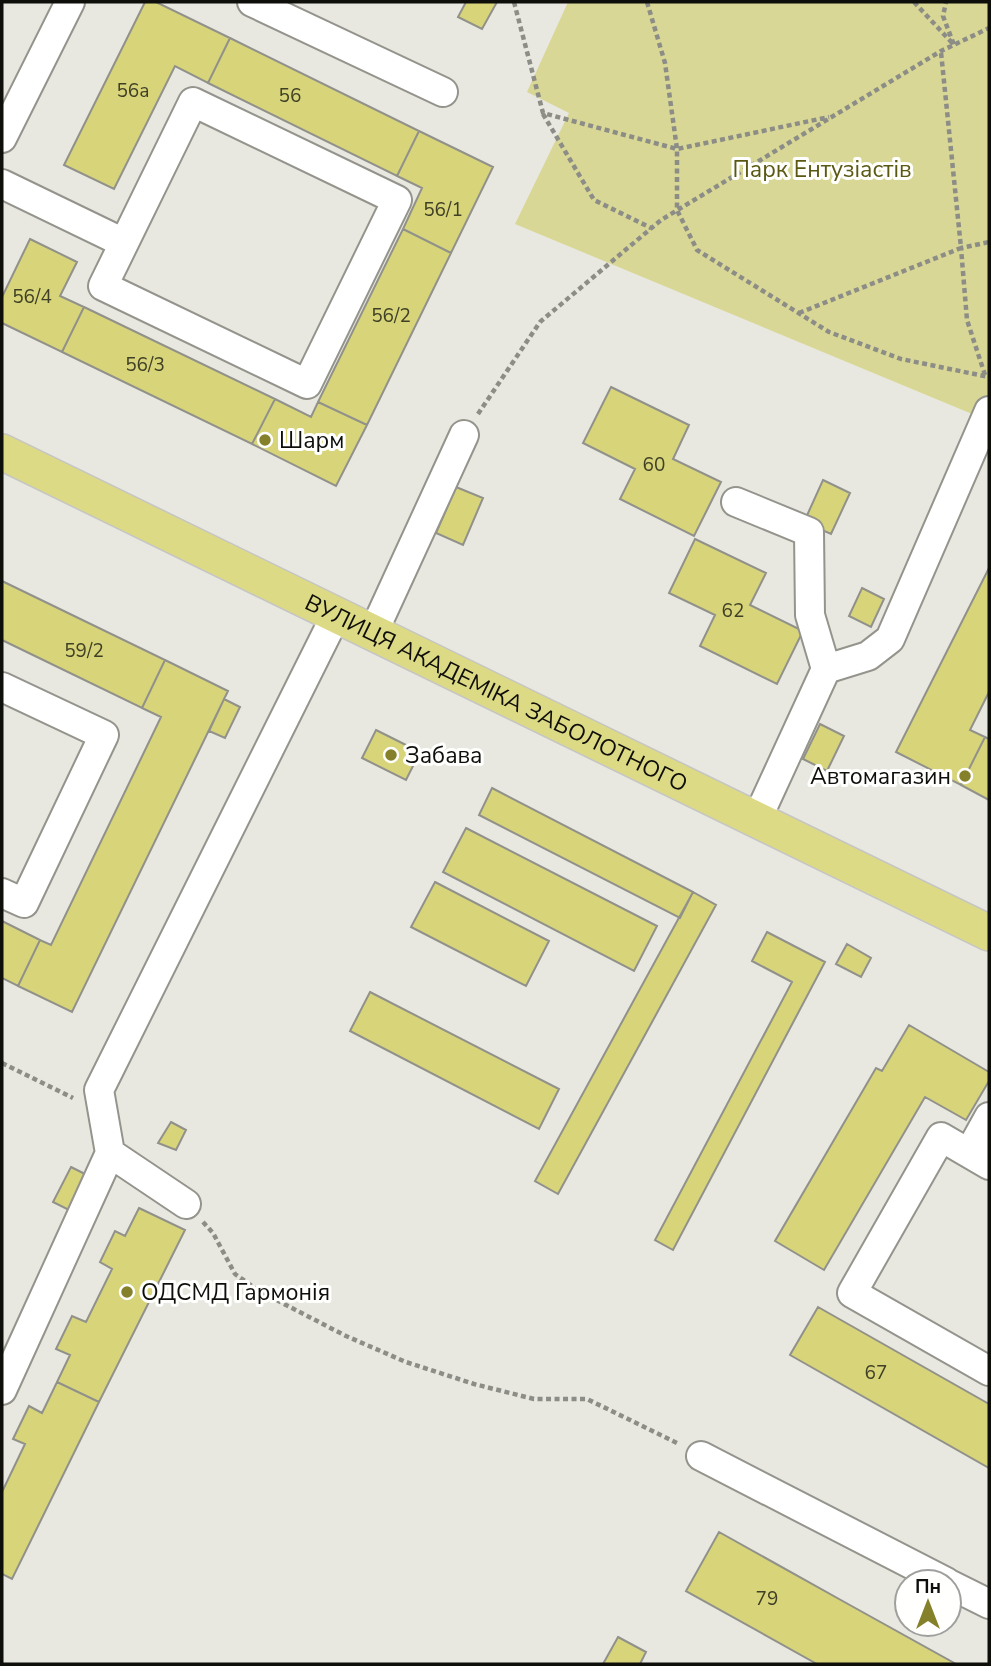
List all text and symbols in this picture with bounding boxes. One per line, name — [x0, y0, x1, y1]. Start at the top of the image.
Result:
house number: 56а — [116, 78, 150, 104]
house number: 56 — [279, 83, 301, 109]
park label: Парк Ентузіастів — [732, 154, 912, 185]
house number: 56/1 — [423, 197, 463, 223]
house number: 56/4 — [12, 284, 52, 310]
house number: 56/2 — [371, 303, 411, 329]
house number: 56/3 — [125, 352, 165, 378]
place label: Шарм — [279, 425, 344, 456]
marker: Шарм — [257, 432, 273, 448]
house number: 60 — [643, 452, 665, 478]
street label: ВУЛИЦЯ АКАДЕМІКА ЗАБОЛОТНОГО — [300, 587, 693, 800]
house number: 62 — [722, 598, 744, 624]
house number: 59/2 — [64, 638, 104, 664]
place label: Забава — [405, 740, 483, 771]
marker: Забава — [383, 747, 399, 763]
place label: Автомагазин — [810, 761, 951, 792]
marker: Автомагазин — [957, 768, 973, 784]
place label: ОДСМД Гармонія — [141, 1277, 330, 1308]
marker: ОДСМД Гармонія — [119, 1284, 135, 1300]
house number: 67 — [865, 1360, 887, 1386]
north arrow — [893, 1568, 963, 1638]
text: Пн — [915, 1574, 941, 1600]
house number: 79 — [756, 1586, 778, 1612]

